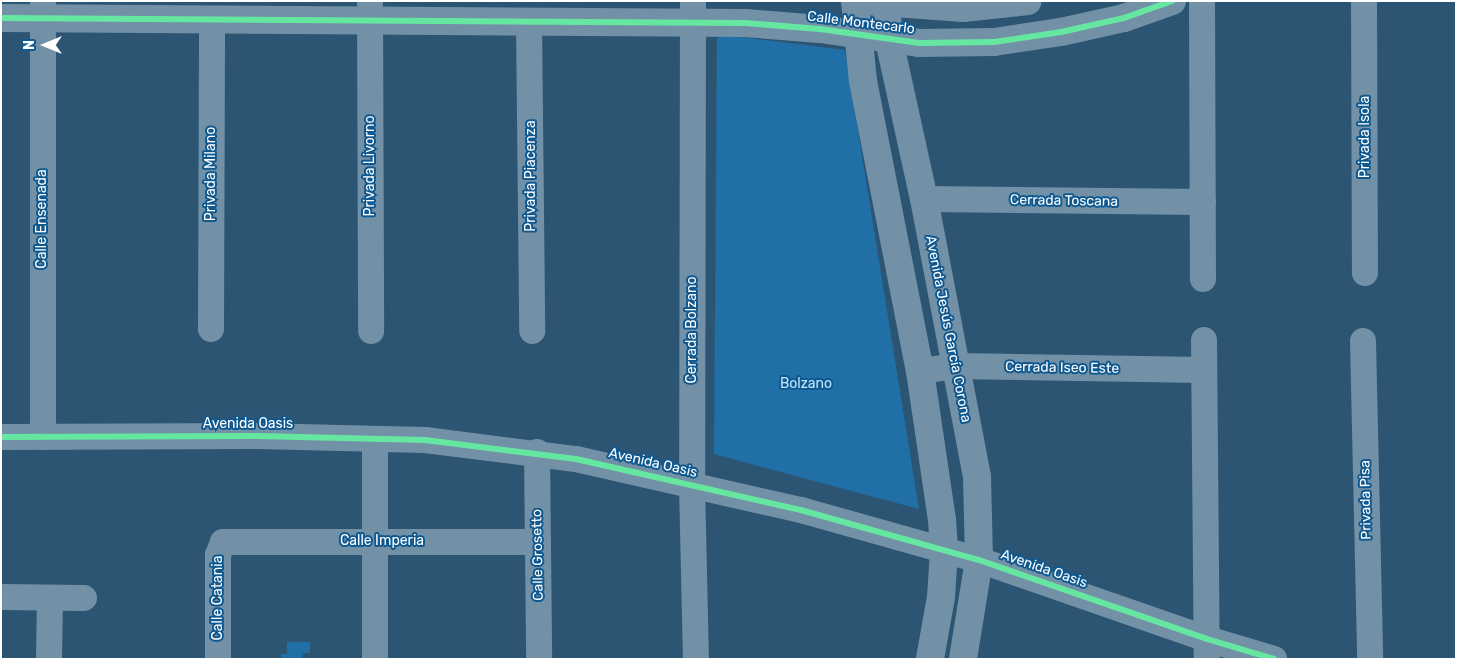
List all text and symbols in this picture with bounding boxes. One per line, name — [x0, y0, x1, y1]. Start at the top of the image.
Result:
street label: Calle Montecarlo — [806, 8, 916, 38]
north arrow — [20, 20, 70, 70]
text: N — [21, 40, 38, 50]
street label: Privada Isola — [1357, 96, 1373, 178]
street label: Privada Livorno — [362, 115, 378, 217]
street label: Privada Piacenza — [523, 120, 539, 232]
street label: Privada Milano — [203, 127, 219, 221]
street label: Calle Ensenada — [34, 169, 50, 269]
street label: Cerrada Toscana — [1010, 192, 1118, 210]
street label: Avenida Jesús García Corona — [922, 234, 974, 424]
street label: Cerrada Bolzano — [684, 276, 700, 384]
street label: Cerrada Iseo Este — [1005, 359, 1119, 377]
park label: Bolzano — [780, 376, 832, 392]
street label: Avenida Oasis — [203, 416, 293, 432]
street label: Avenida Oasis — [607, 445, 699, 481]
street label: Privada Pisa — [1357, 460, 1375, 540]
street label: Calle Grosetto — [529, 509, 547, 601]
street label: Calle Imperia — [340, 533, 424, 549]
street label: Avenida Oasis — [998, 546, 1090, 592]
street label: Calle Catania — [210, 556, 226, 640]

